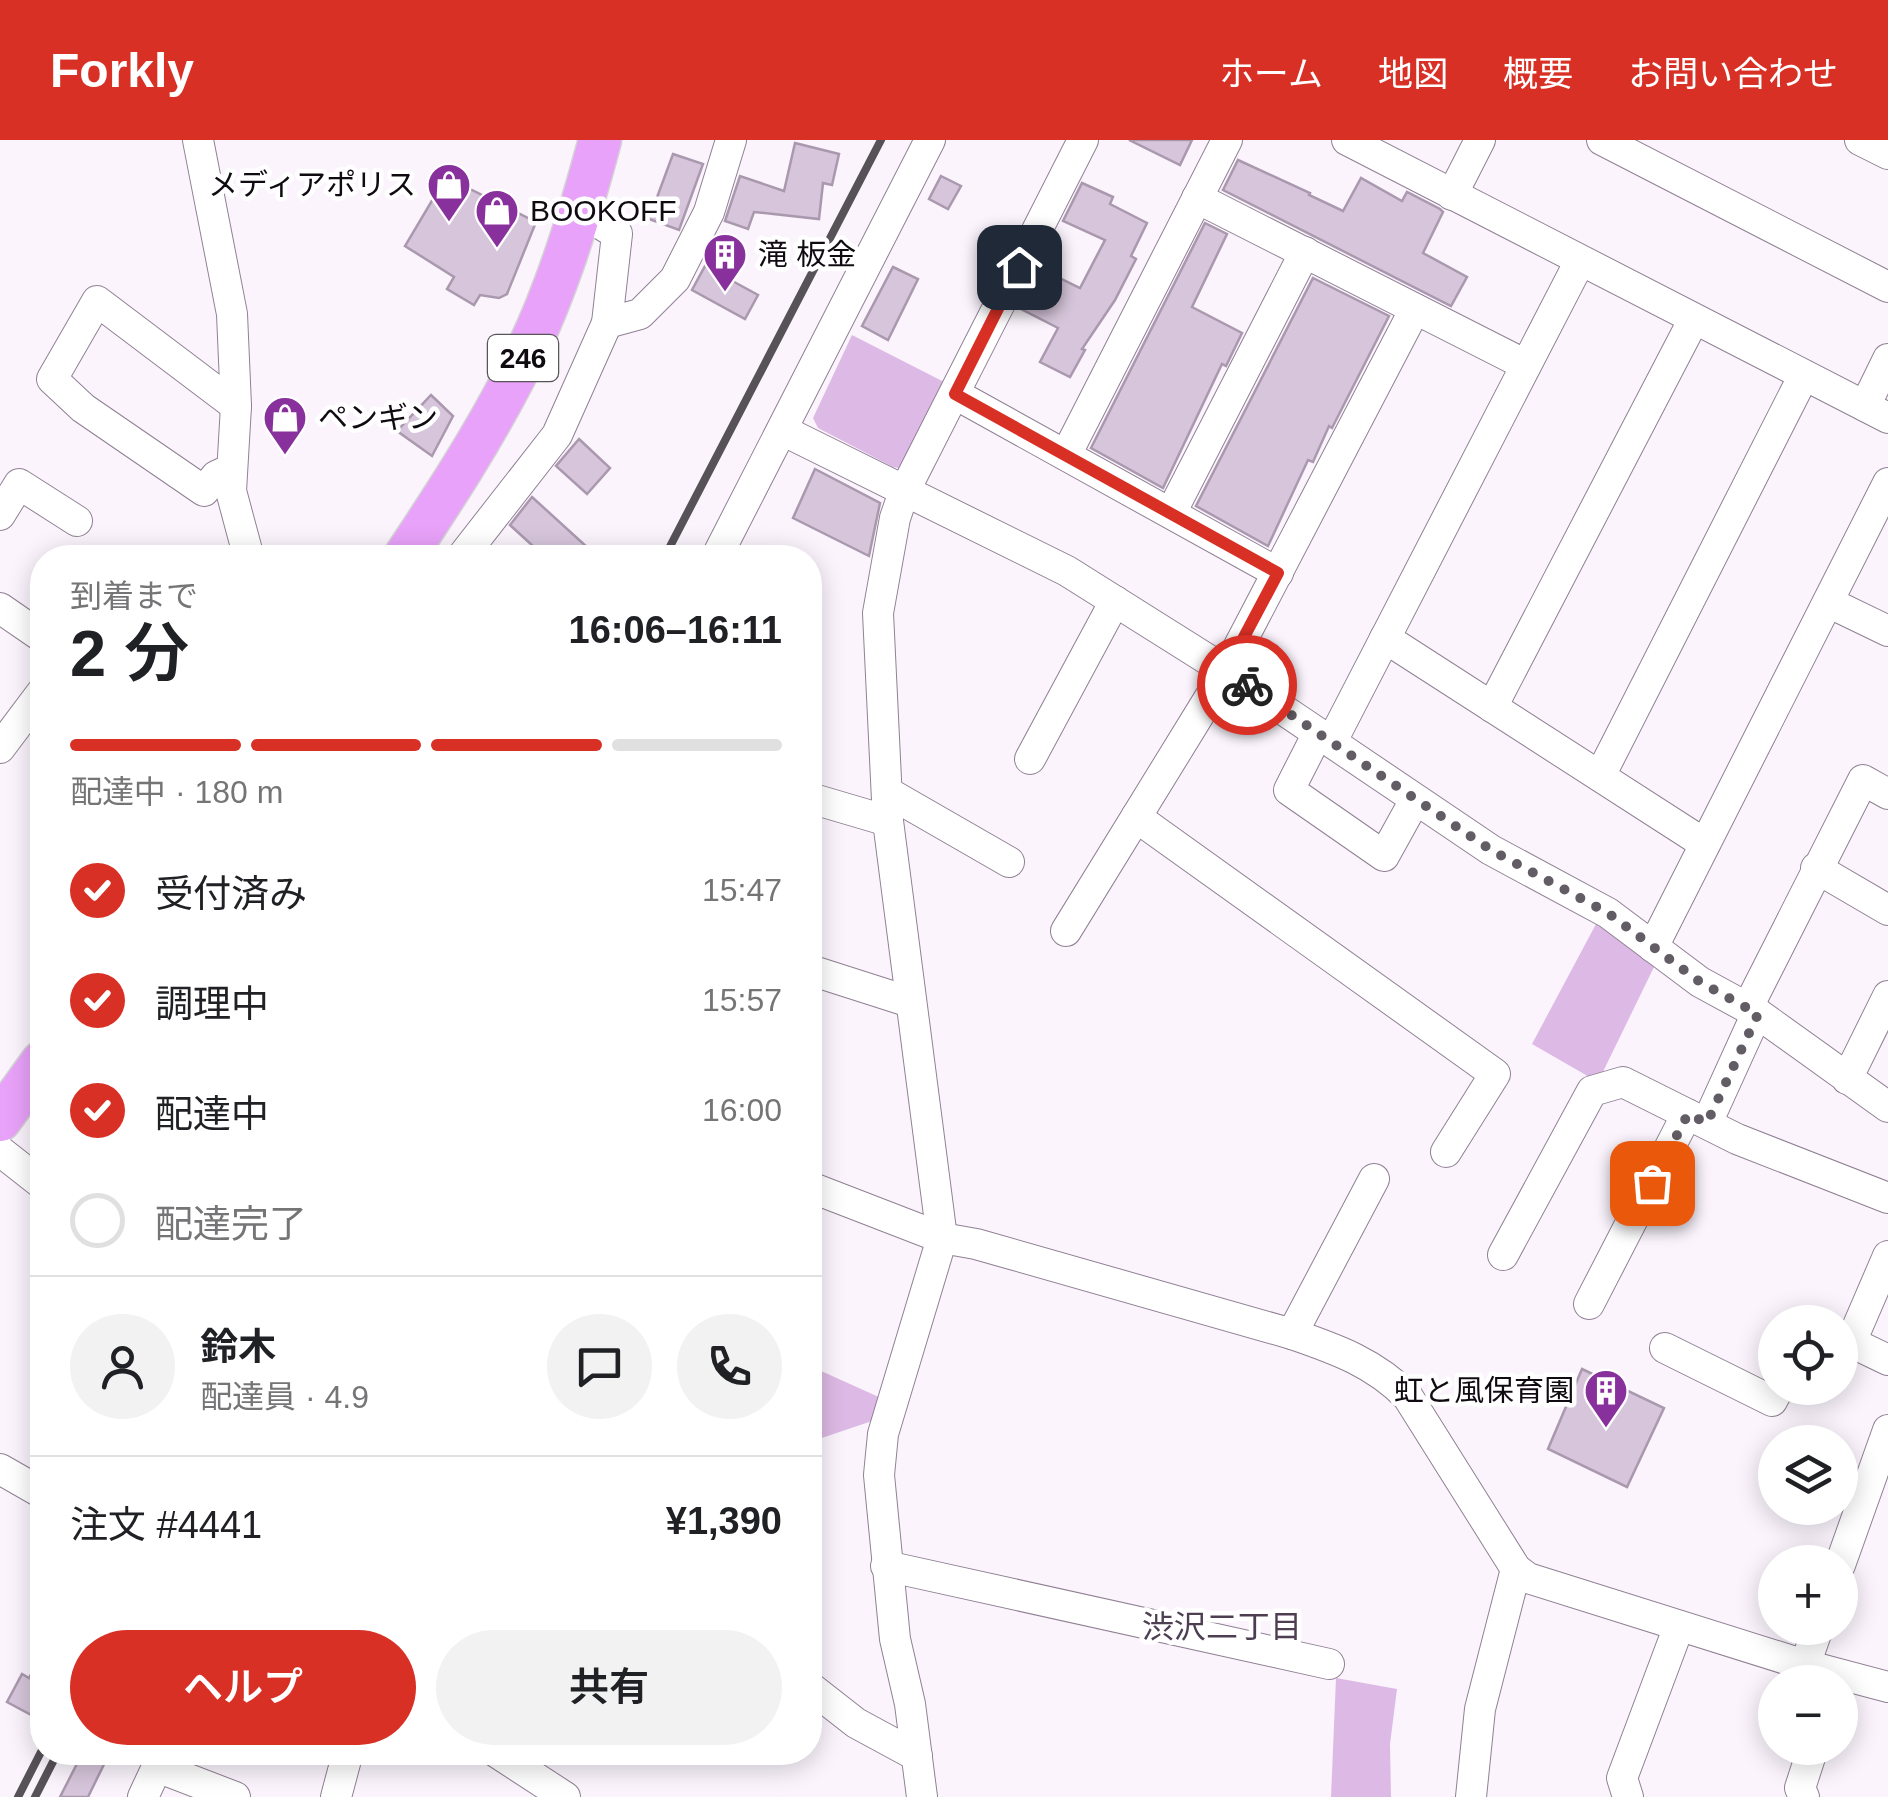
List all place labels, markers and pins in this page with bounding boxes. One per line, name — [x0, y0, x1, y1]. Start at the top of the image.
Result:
shop icon: メディアポリス — [426, 162, 472, 223]
place label: メディアポリス — [208, 168, 416, 201]
shop icon: BOOKOFF — [474, 188, 520, 249]
place label: BOOKOFF — [530, 194, 677, 227]
pin — [977, 225, 1062, 310]
building icon: 滝 板金 — [702, 232, 748, 293]
place label: 滝 板金 — [758, 238, 856, 271]
shop icon: ペンギン — [262, 395, 308, 456]
place label: ペンギン — [318, 401, 438, 434]
pin — [1610, 1141, 1695, 1226]
building icon: 虹と風保育園 — [1583, 1368, 1629, 1429]
place label: 虹と風保育園 — [1394, 1374, 1574, 1407]

